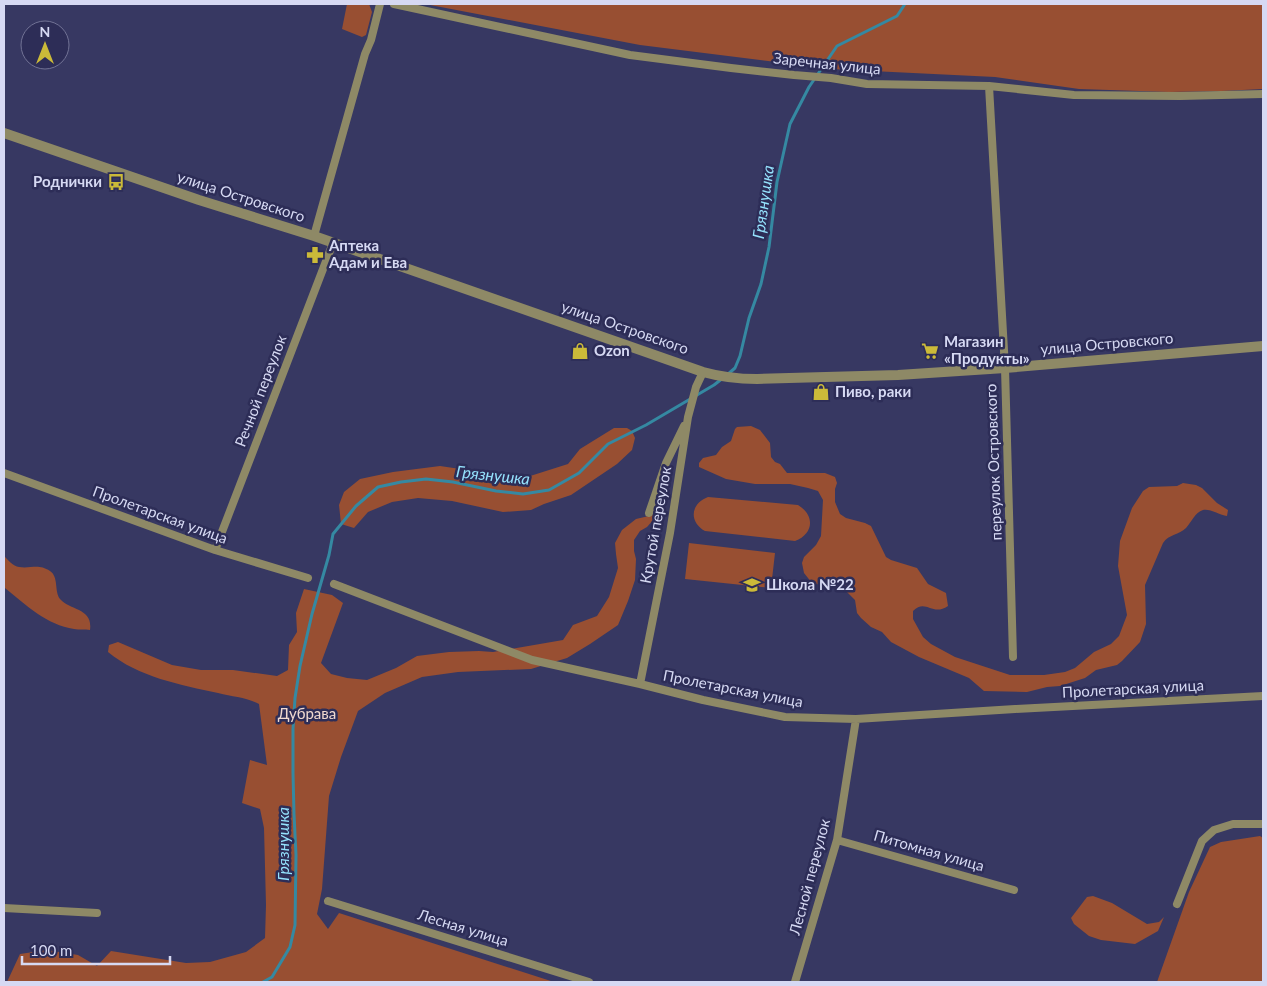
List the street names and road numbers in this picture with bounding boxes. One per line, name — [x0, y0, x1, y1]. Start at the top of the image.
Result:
street label: Заречная улица — [772, 48, 882, 78]
street label: улица Островского — [175, 167, 307, 225]
street label: улица Островского — [559, 297, 691, 357]
street label: улица Островского — [1040, 328, 1174, 358]
street label: Речной переулок — [230, 332, 290, 449]
street label: переулок Островского — [981, 383, 1005, 541]
street label: Крутой переулок — [636, 465, 674, 585]
street label: Пролетарская улица — [90, 481, 230, 547]
street label: Пролетарская улица — [662, 666, 805, 710]
street label: Пролетарская улица — [1062, 675, 1204, 701]
street label: Лесной переулок — [785, 816, 833, 938]
street label: Питомная улица — [872, 826, 987, 874]
street label: Лесная улица — [415, 904, 511, 949]

